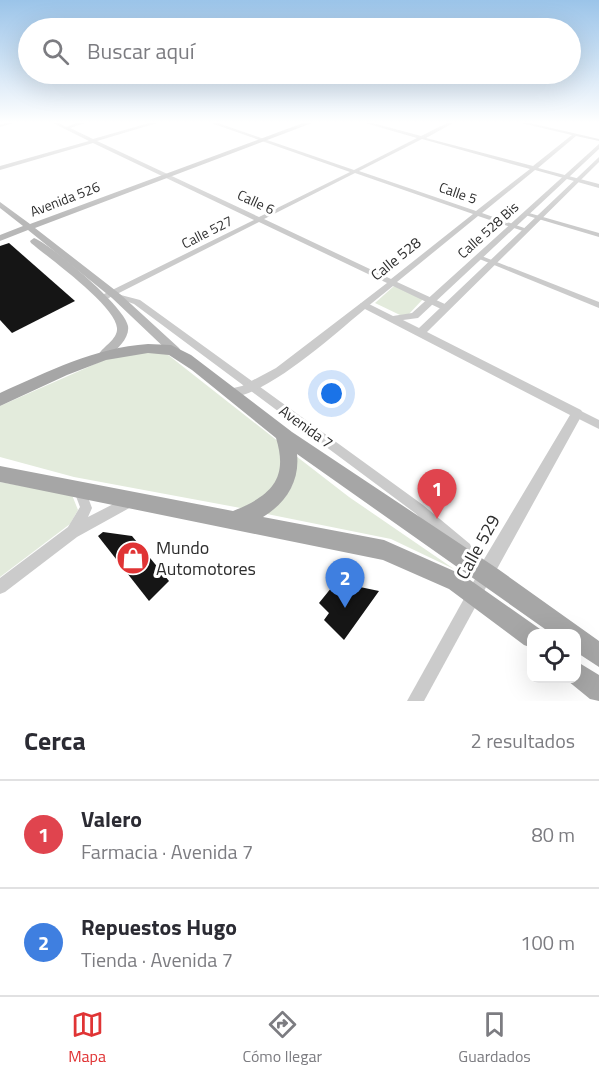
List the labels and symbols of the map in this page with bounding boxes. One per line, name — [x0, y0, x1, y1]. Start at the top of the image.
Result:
street label: Avenida 526 — [27, 176, 103, 221]
street label: Calle 5 — [436, 176, 480, 209]
street label: Calle 6 — [234, 184, 279, 219]
street label: Calle 528 Bis — [452, 196, 523, 263]
street label: Calle 527 — [178, 210, 236, 253]
street label: Calle 528 — [366, 231, 426, 286]
your location — [317, 379, 346, 408]
street label: Avenida 7 — [275, 399, 338, 454]
pin: 1 — [418, 470, 456, 519]
street label: Calle 529 — [449, 509, 506, 584]
place label: Mundo Automotores — [156, 534, 256, 582]
shop icon: Mundo Automotores — [115, 540, 151, 576]
pin: 2 — [326, 558, 364, 608]

